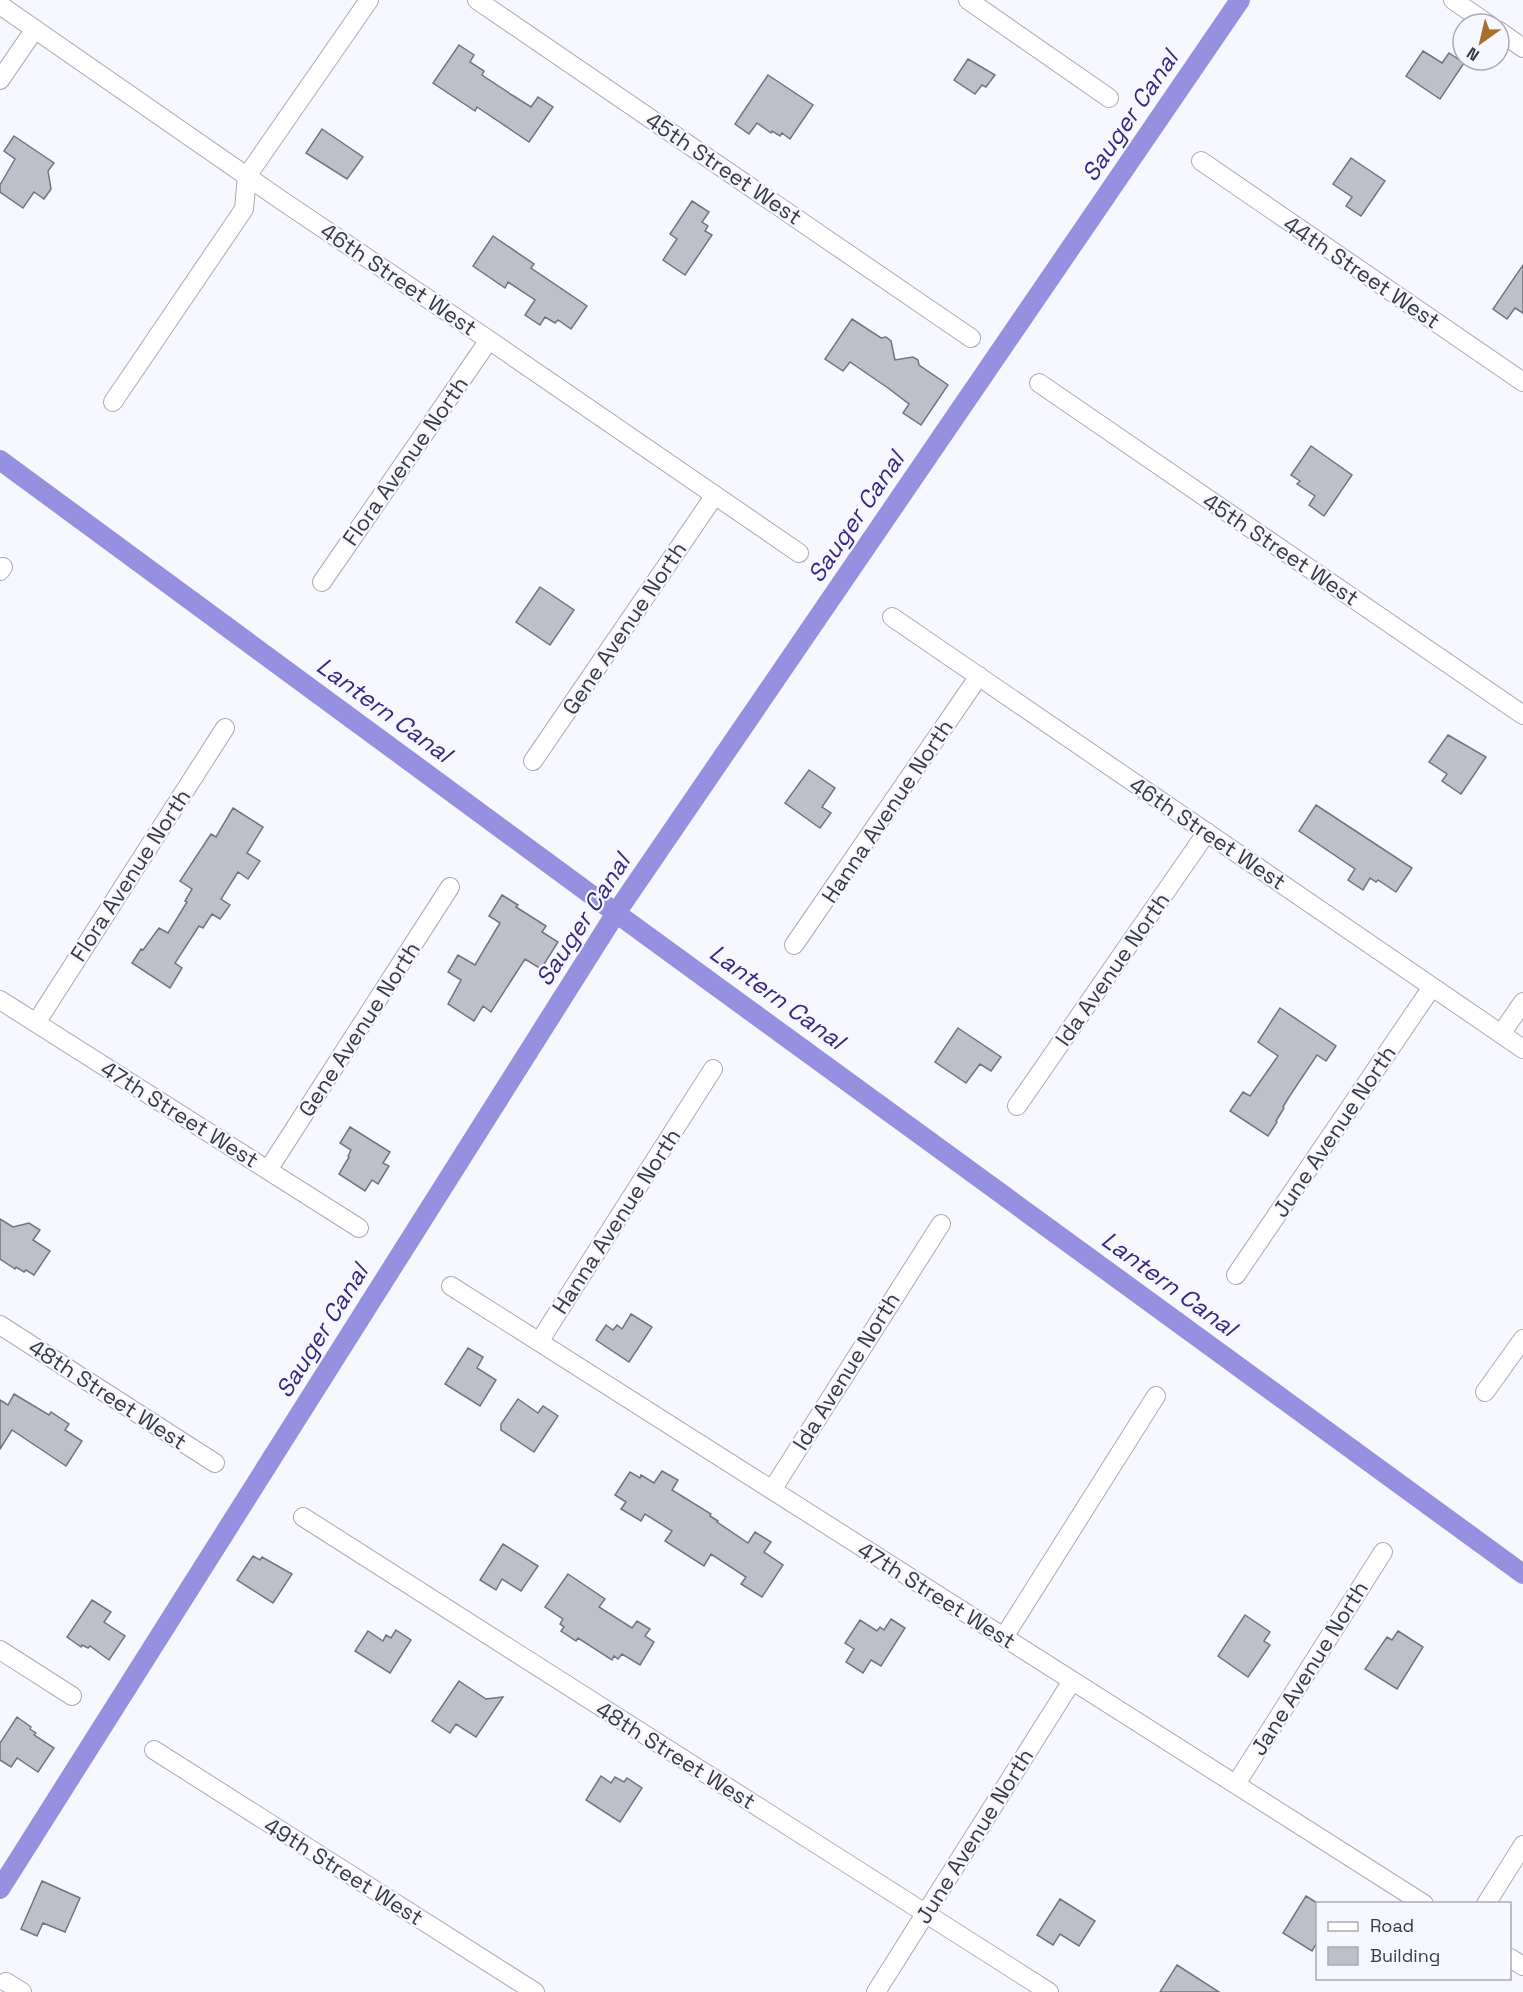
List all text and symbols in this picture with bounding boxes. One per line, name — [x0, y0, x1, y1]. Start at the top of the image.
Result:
north arrow — [1451, 12, 1511, 72]
water label: Sauger Canal — [1074, 42, 1186, 187]
text: N — [1463, 42, 1483, 66]
street label: 45th Street West — [641, 105, 807, 231]
street label: 44th Street West — [1278, 209, 1446, 335]
street label: 46th Street West — [315, 216, 483, 342]
street label: Flora Avenue North — [336, 371, 474, 551]
water label: Sauger Canal — [800, 443, 912, 588]
street label: 45th Street West — [1198, 486, 1364, 612]
street label: Gene Avenue North — [556, 536, 692, 720]
water label: Lantern Canal — [311, 650, 460, 771]
street label: Hanna Avenue North — [815, 714, 959, 908]
street label: 46th Street West — [1124, 770, 1292, 896]
street label: Flora Avenue North — [64, 783, 196, 967]
water label: Sauger Canal — [528, 845, 638, 992]
street label: Ida Avenue North — [1049, 887, 1175, 1051]
street label: Gene Avenue North — [292, 936, 426, 1122]
water label: Lantern Canal — [704, 937, 853, 1058]
street label: June Avenue North — [1266, 1040, 1402, 1222]
street label: 47th Street West — [96, 1054, 264, 1174]
street label: Hanna Avenue North — [546, 1123, 686, 1319]
water label: Lantern Canal — [1096, 1224, 1245, 1345]
water label: Sauger Canal — [268, 1256, 376, 1403]
street label: Ida Avenue North — [786, 1287, 906, 1455]
street label: 48th Street West — [24, 1332, 192, 1456]
street label: 47th Street West — [853, 1535, 1021, 1655]
street label: Jane Avenue North — [1244, 1576, 1374, 1760]
street label: 48th Street West — [591, 1695, 761, 1815]
street label: June Avenue North — [909, 1743, 1039, 1929]
street label: 49th Street West — [259, 1811, 429, 1931]
legend — [1316, 1902, 1511, 1980]
text: Road — [1370, 1914, 1414, 1937]
text: Building — [1370, 1944, 1440, 1967]

